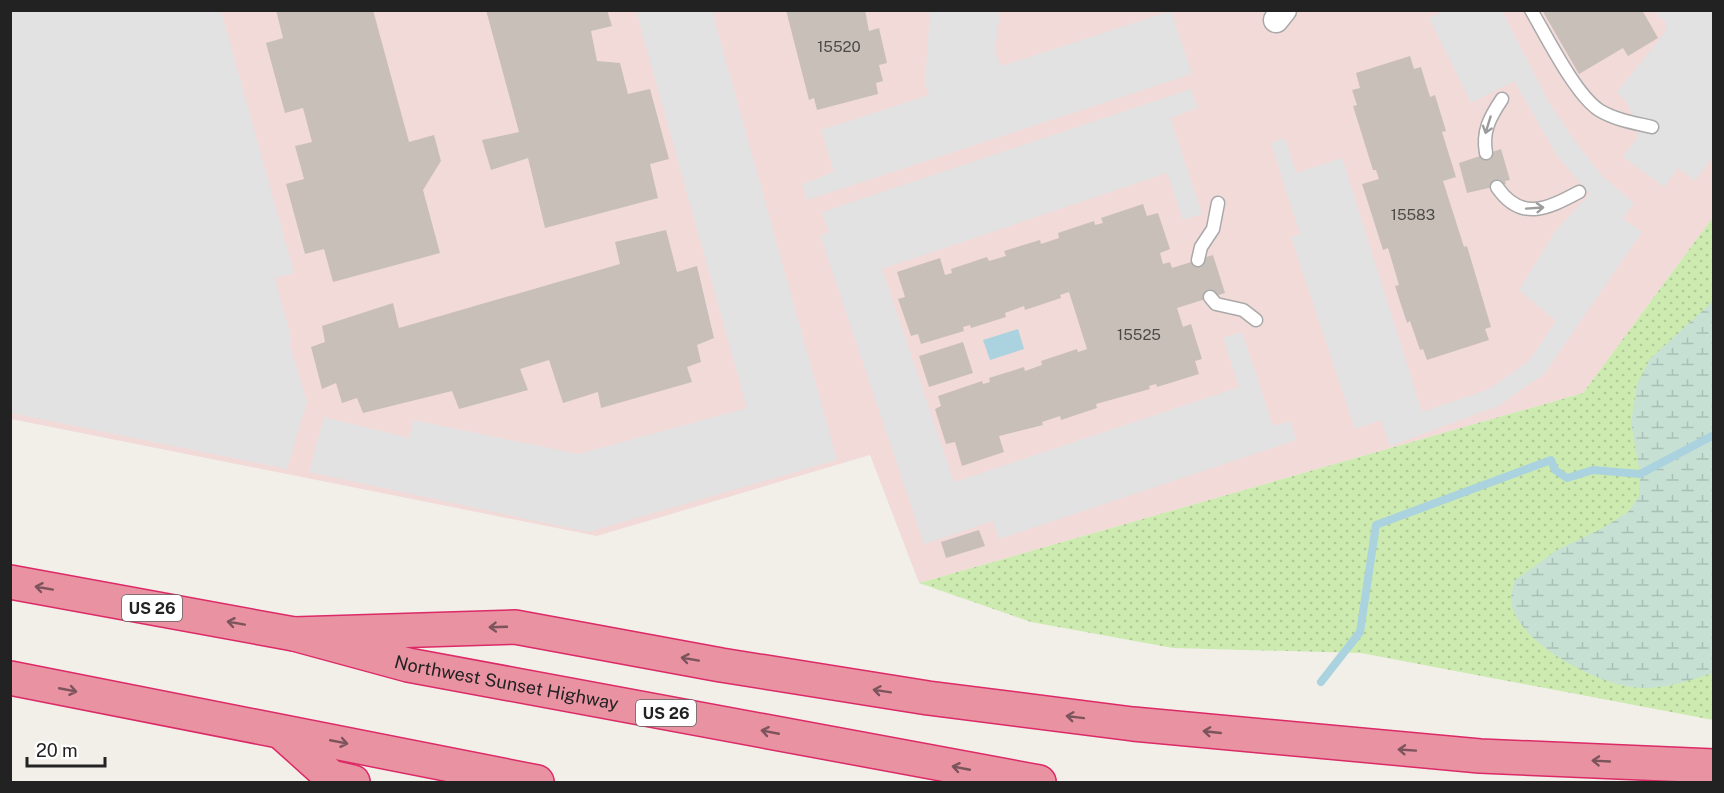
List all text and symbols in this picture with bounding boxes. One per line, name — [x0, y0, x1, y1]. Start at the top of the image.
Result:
house number: 15520 — [817, 38, 861, 55]
one-way arrow — [1482, 115, 1493, 134]
one-way arrow — [1525, 202, 1544, 213]
house number: 15583 — [1391, 206, 1435, 223]
house number: 15525 — [1117, 326, 1161, 343]
one-way arrow — [35, 582, 55, 593]
road number: US 26 — [122, 595, 182, 621]
one-way arrow — [227, 617, 247, 628]
one-way arrow — [488, 622, 508, 633]
street label: Northwest Sunset Highway — [392, 651, 621, 714]
one-way arrow — [680, 653, 700, 664]
one-way arrow — [58, 685, 77, 696]
one-way arrow — [873, 685, 892, 696]
road number: US 26 — [636, 700, 696, 726]
one-way arrow — [1066, 711, 1086, 722]
one-way arrow — [760, 726, 780, 737]
one-way arrow — [1203, 726, 1223, 737]
scale bar — [27, 730, 105, 768]
one-way arrow — [328, 737, 348, 748]
text: 20 m — [36, 740, 78, 761]
one-way arrow — [1397, 744, 1417, 755]
one-way arrow — [1592, 756, 1612, 767]
one-way arrow — [952, 762, 972, 773]

